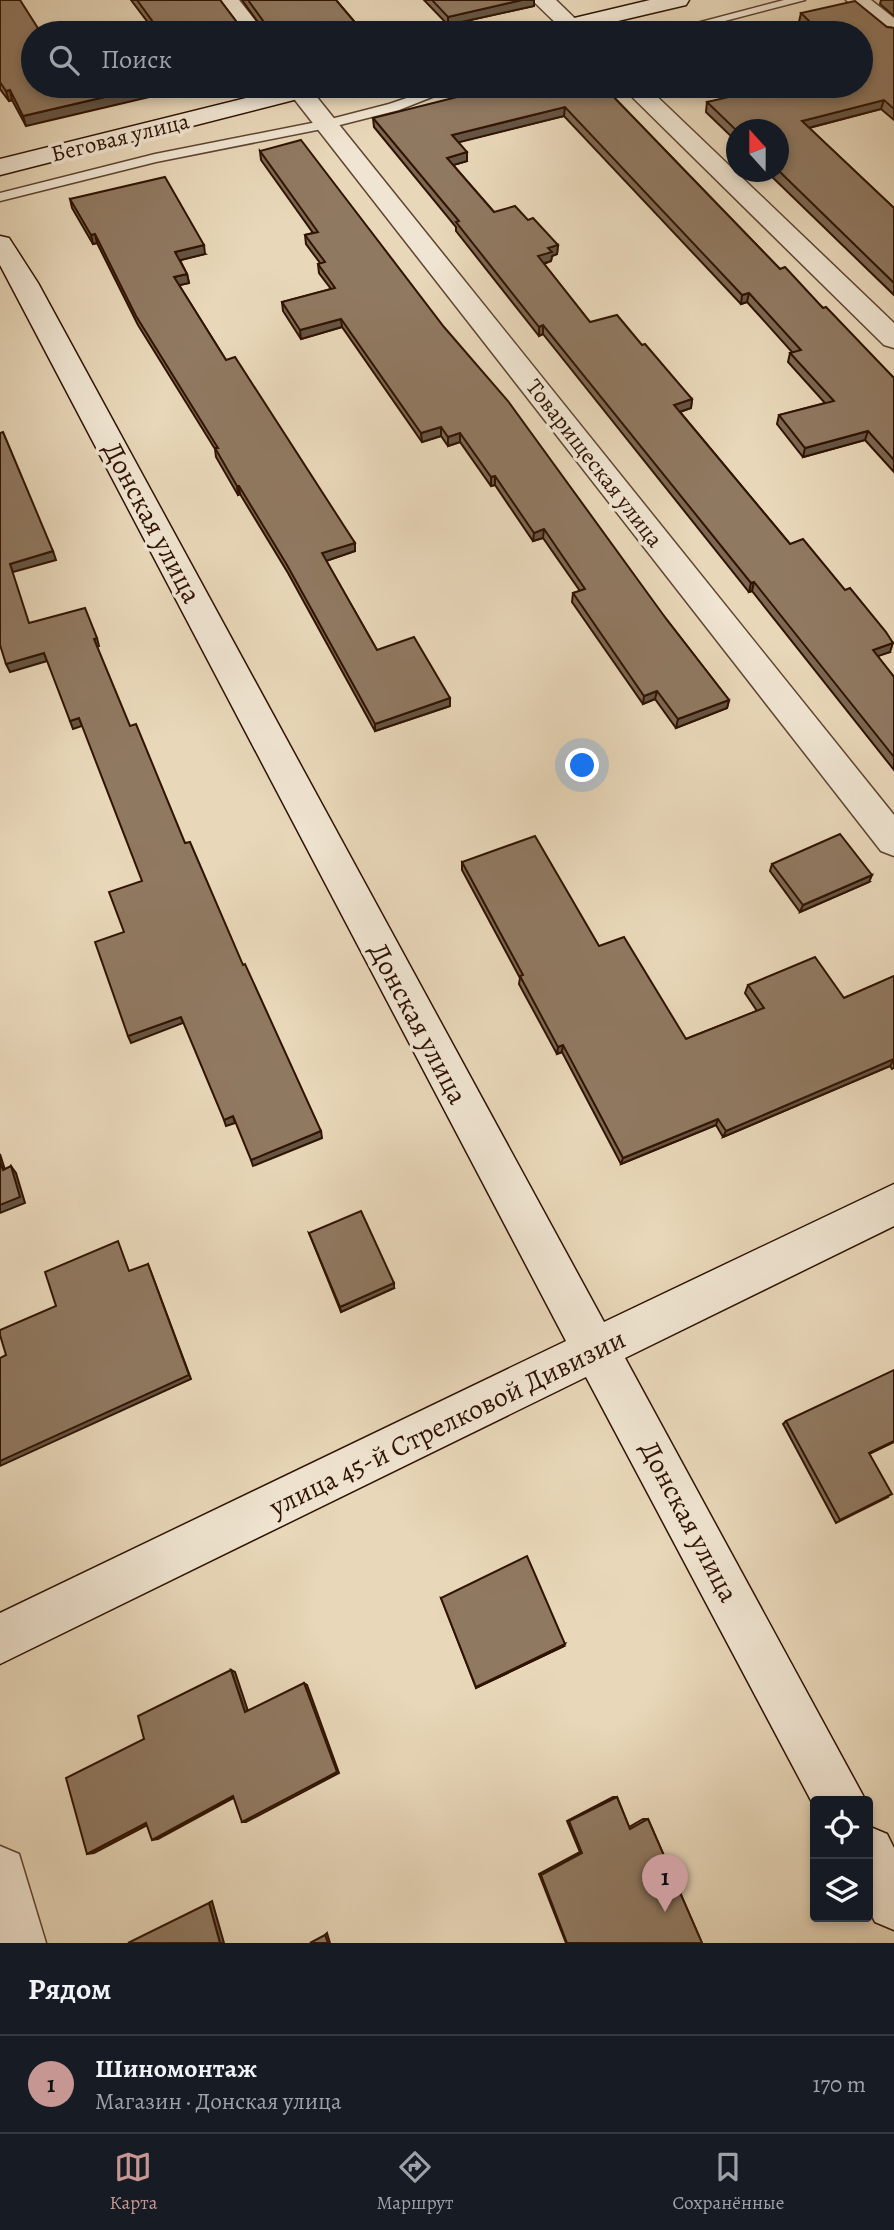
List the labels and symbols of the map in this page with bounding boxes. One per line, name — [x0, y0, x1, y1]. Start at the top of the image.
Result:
street label: Беговая улица — [48, 105, 193, 170]
north arrow — [726, 119, 789, 182]
street label: Товарищеская улица — [519, 373, 670, 554]
street label: Донская улица — [94, 435, 211, 610]
your location — [565, 748, 599, 782]
street label: Донская улица — [360, 936, 477, 1111]
street label: улица 45-й Стрелковой Дивизии — [262, 1320, 632, 1526]
street label: Донская улица — [631, 1434, 748, 1609]
pin: 1 — [642, 1854, 688, 1912]

